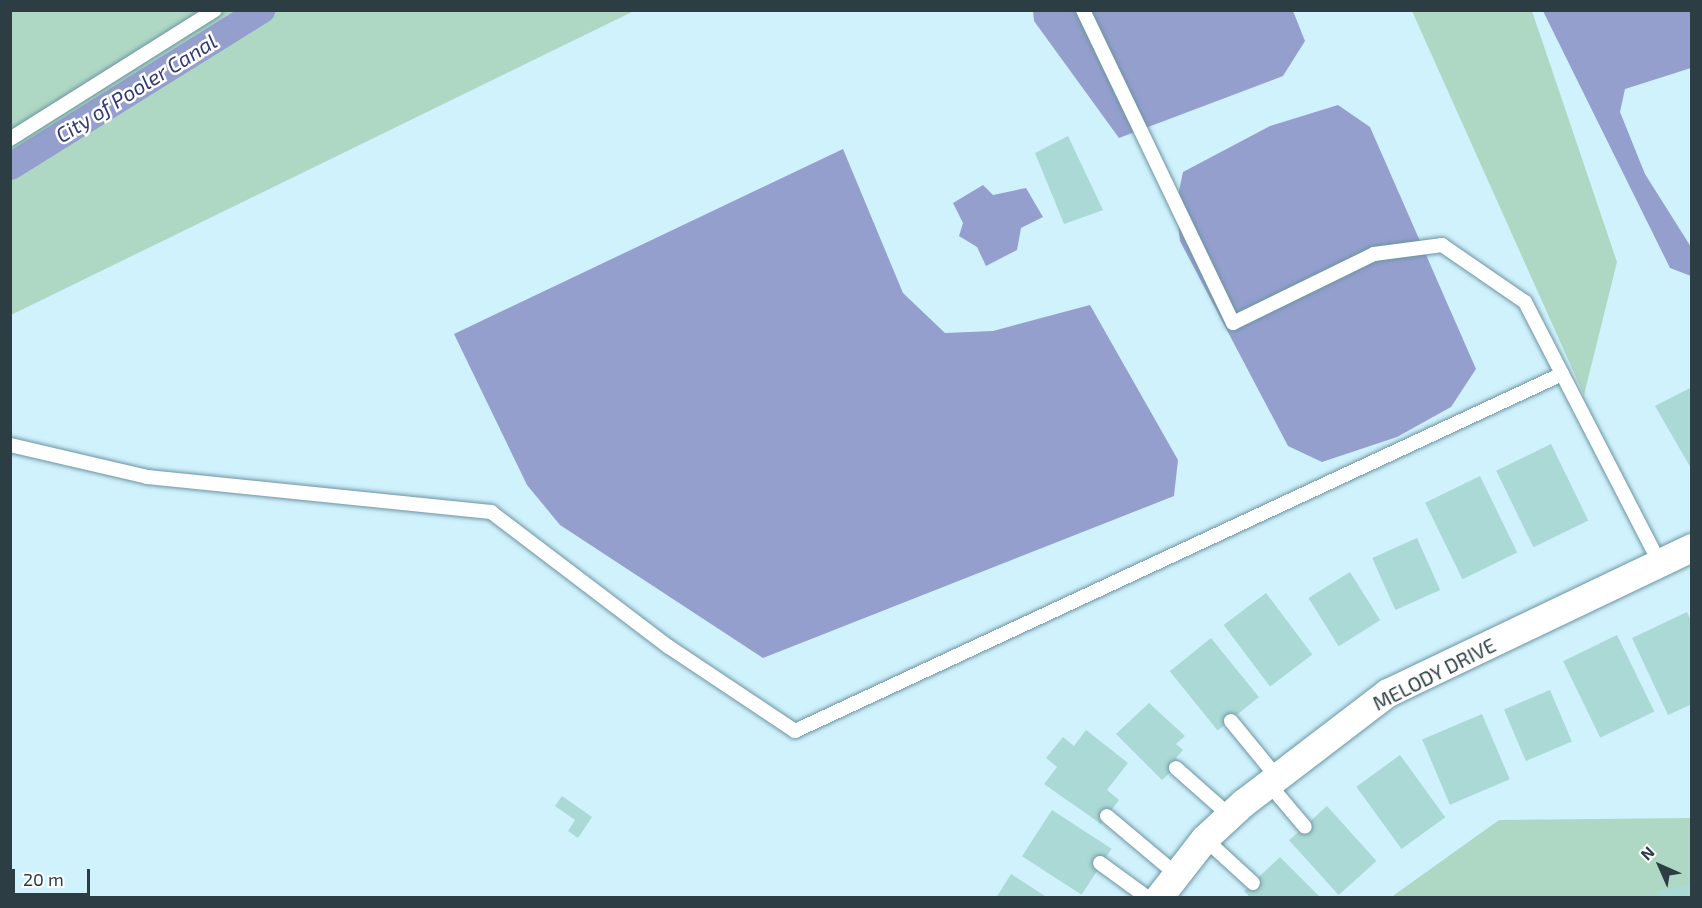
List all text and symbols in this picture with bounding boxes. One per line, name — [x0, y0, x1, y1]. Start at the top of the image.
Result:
water label: City of Pooler Canal — [50, 28, 222, 148]
street label: MELODY DRIVE — [1368, 633, 1500, 715]
north arrow — [1630, 836, 1690, 896]
text: N — [1636, 842, 1658, 864]
scale bar — [15, 857, 93, 895]
text: 20 m — [23, 868, 64, 890]

